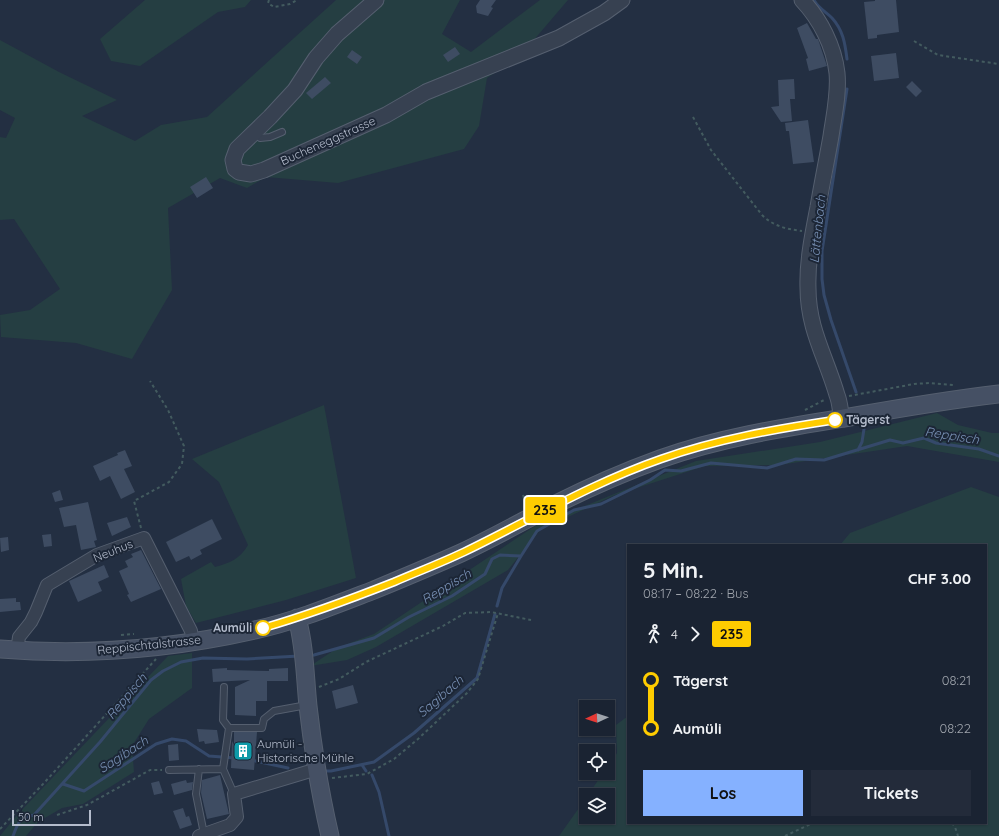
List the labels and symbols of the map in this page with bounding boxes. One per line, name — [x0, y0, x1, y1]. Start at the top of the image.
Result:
street label: Bucheneggstrasse — [278, 113, 378, 168]
water label: Lättenbach — [805, 194, 829, 264]
marker: Tägerst — [827, 412, 843, 428]
place label: Tägerst — [846, 412, 890, 427]
water label: Reppisch — [924, 423, 981, 447]
line badge: 235 — [522, 497, 568, 523]
street label: Neuhus — [91, 536, 135, 565]
water label: Reppisch — [418, 565, 474, 607]
place label: Aumüli — [213, 620, 252, 635]
marker: Aumüli — [255, 620, 271, 636]
street label: Reppischtalstrasse — [96, 632, 202, 657]
water label: Reppisch — [102, 669, 150, 722]
water label: Sagibach — [414, 671, 467, 720]
north arrow — [579, 700, 615, 736]
water label: Sagibach — [95, 732, 151, 776]
place label: Aumüli - Historische Mühle — [257, 736, 354, 765]
building icon: Aumüli - Historische Mühle — [232, 740, 254, 762]
scale bar — [12, 808, 91, 827]

